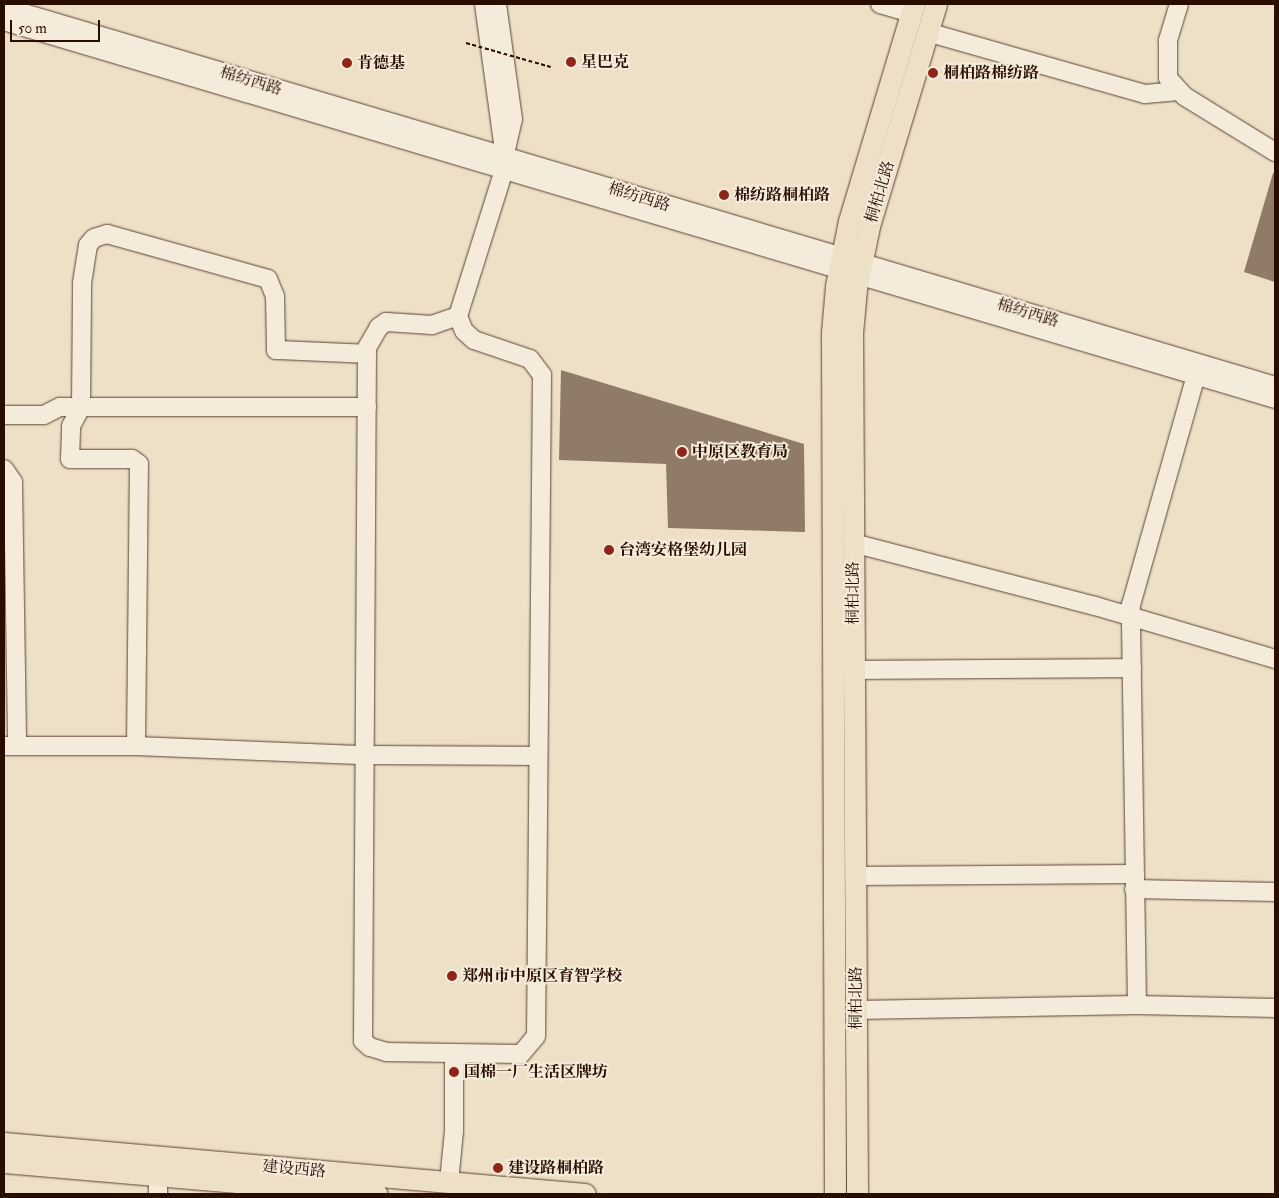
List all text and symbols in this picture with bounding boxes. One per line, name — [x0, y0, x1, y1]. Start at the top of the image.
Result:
scale bar — [12, 10, 102, 42]
text: 50 m — [18, 19, 47, 38]
place label: 星巴克 — [581, 52, 629, 72]
place label: 肯德基 — [357, 53, 405, 73]
marker: 星巴克 — [565, 56, 577, 68]
marker: 肯德基 — [341, 57, 353, 69]
street label: 棉纺西路 — [218, 62, 284, 100]
place label: 桐柏路棉纺路 — [943, 63, 1039, 83]
marker: 桐柏路棉纺路 — [927, 67, 939, 79]
street label: 桐柏北路 — [861, 159, 899, 225]
street label: 棉纺西路 — [606, 178, 672, 216]
place label: 棉纺路桐柏路 — [734, 185, 830, 205]
marker: 棉纺路桐柏路 — [718, 189, 730, 201]
street label: 棉纺西路 — [995, 294, 1061, 332]
place label: 中原区教育局 — [692, 442, 788, 462]
marker: 中原区教育局 — [676, 446, 688, 458]
place label: 台湾安格堡幼儿园 — [619, 540, 747, 560]
marker: 台湾安格堡幼儿园 — [603, 544, 615, 556]
street label: 桐柏北路 — [843, 561, 863, 625]
place label: 郑州市中原区育智学校 — [462, 966, 622, 986]
street label: 桐柏北路 — [846, 966, 866, 1030]
marker: 郑州市中原区育智学校 — [446, 970, 458, 982]
place label: 国棉一厂生活区牌坊 — [464, 1062, 608, 1082]
marker: 国棉一厂生活区牌坊 — [448, 1066, 460, 1078]
street label: 建设西路 — [261, 1157, 327, 1181]
place label: 建设路桐柏路 — [508, 1158, 604, 1178]
marker: 建设路桐柏路 — [492, 1162, 504, 1174]

